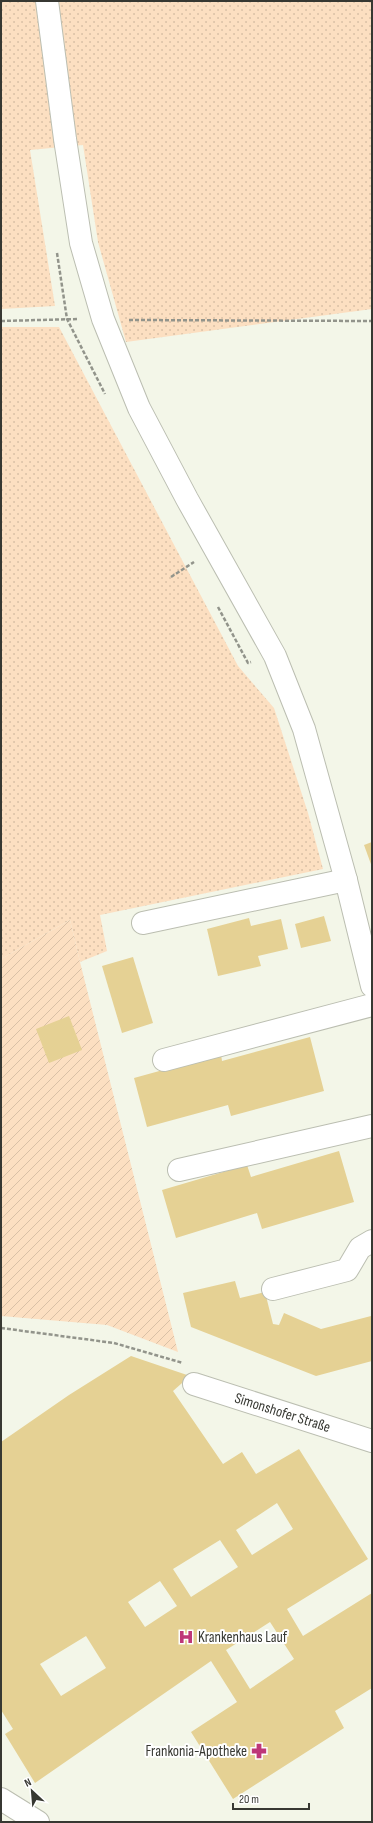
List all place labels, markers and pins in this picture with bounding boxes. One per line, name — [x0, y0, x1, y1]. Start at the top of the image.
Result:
hospital icon: Krankenhaus Lauf — [177, 1628, 195, 1646]
place label: Krankenhaus Lauf — [198, 1628, 288, 1647]
place label: Frankonia-Apotheke — [145, 1742, 247, 1761]
pharmacy icon: Frankonia-Apotheke — [250, 1742, 268, 1760]

